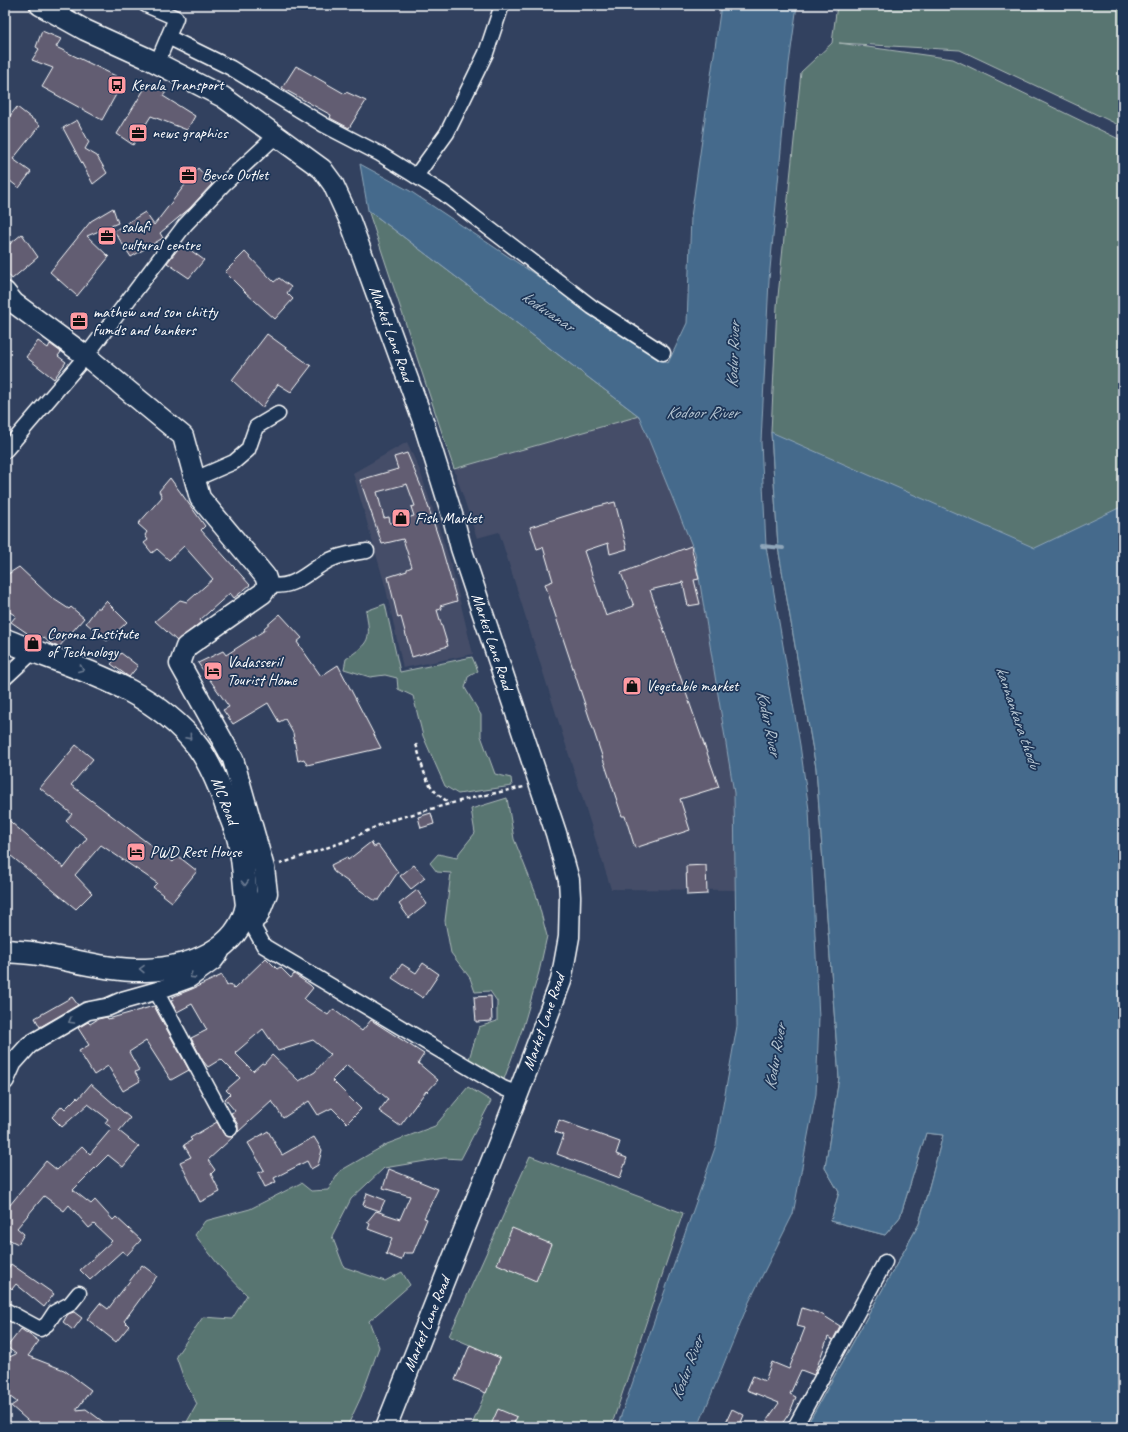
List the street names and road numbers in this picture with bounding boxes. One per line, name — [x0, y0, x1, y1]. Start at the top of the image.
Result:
street label: Market Lane Road — [365, 283, 419, 387]
street label: Market Lane Road — [467, 591, 519, 695]
street label: MC Road — [206, 774, 244, 830]
street label: Market Lane Road — [518, 969, 571, 1073]
street label: Market Lane Road — [399, 1271, 456, 1374]

